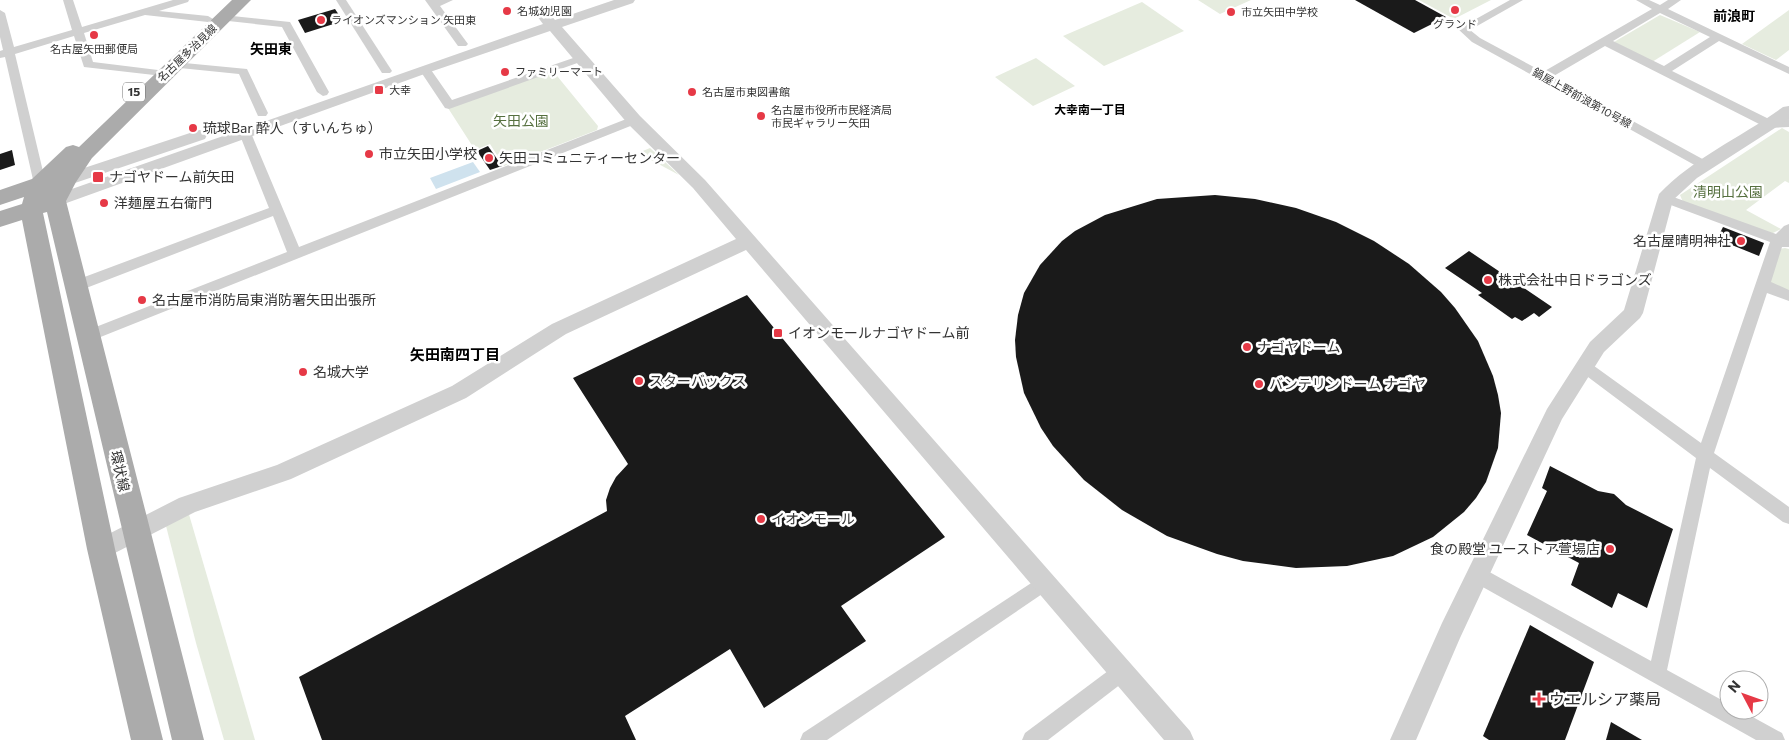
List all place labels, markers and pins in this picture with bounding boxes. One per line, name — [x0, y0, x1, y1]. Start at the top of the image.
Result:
place label: 名城幼児園 — [517, 4, 572, 17]
marker: グランド — [1449, 4, 1461, 16]
marker: 名城幼児園 — [501, 5, 513, 17]
place label: 市立矢田中学校 — [1241, 5, 1318, 18]
marker: 市立矢田中学校 — [1225, 6, 1237, 18]
place label: ライオンズマンション 矢田東 — [331, 13, 476, 26]
marker: ライオンズマンション 矢田東 — [315, 14, 327, 26]
place label: グランド — [1433, 17, 1477, 30]
marker: 名古屋矢田郵便局 — [88, 29, 100, 41]
place label: 名古屋矢田郵便局 — [50, 42, 138, 55]
place label: ファミリーマート — [515, 65, 603, 78]
marker: ファミリーマート — [499, 66, 511, 78]
place label: 大幸 — [389, 83, 411, 96]
marker: 大幸 — [373, 84, 385, 96]
place label: 名古屋市東図書館 — [702, 85, 790, 98]
marker: 名古屋市東図書館 — [686, 86, 698, 98]
place label: 名古屋市役所市民経済局 市民ギャラリー矢田 — [771, 103, 892, 129]
marker: 名古屋市役所市民経済局 市民ギャラリー矢田 — [755, 110, 767, 122]
place label: 琉球Bar 酔人（すいんちゅ） — [203, 119, 382, 136]
marker: 琉球Bar 酔人（すいんちゅ） — [187, 122, 199, 134]
place label: 市立矢田小学校 — [379, 145, 477, 162]
marker: 市立矢田小学校 — [363, 148, 375, 160]
place label: 矢田コミュニティーセンター — [499, 149, 680, 166]
marker: 矢田コミュニティーセンター — [483, 152, 495, 164]
place label: ナゴヤドーム前矢田 — [109, 168, 235, 185]
marker: ナゴヤドーム前矢田 — [91, 170, 105, 184]
place label: 洋麺屋五右衛門 — [114, 194, 212, 211]
marker: 洋麺屋五右衛門 — [98, 197, 110, 209]
place label: 名古屋晴明神社 — [1633, 232, 1731, 249]
marker: 名古屋晴明神社 — [1735, 235, 1747, 247]
place label: 株式会社中日ドラゴンズ — [1498, 271, 1652, 288]
marker: 株式会社中日ドラゴンズ — [1482, 274, 1494, 286]
place label: 名古屋市消防局東消防署矢田出張所 — [152, 291, 376, 308]
marker: 名古屋市消防局東消防署矢田出張所 — [136, 294, 148, 306]
place label: イオンモールナゴヤドーム前 — [788, 324, 970, 341]
marker: イオンモールナゴヤドーム前 — [772, 327, 784, 339]
place label: ナゴヤドーム — [1257, 338, 1341, 355]
marker: ナゴヤドーム — [1241, 341, 1253, 353]
place label: 名城大学 — [313, 363, 369, 380]
marker: 名城大学 — [297, 366, 309, 378]
place label: スターバックス — [649, 372, 746, 389]
marker: スターバックス — [633, 375, 645, 387]
place label: バンテリンドーム ナゴヤ — [1269, 375, 1426, 392]
marker: バンテリンドーム ナゴヤ — [1253, 378, 1265, 390]
place label: イオンモール — [771, 510, 855, 527]
marker: イオンモール — [755, 513, 767, 525]
place label: 食の殿堂 ユーストア萱場店 — [1430, 540, 1600, 557]
marker: 食の殿堂 ユーストア萱場店 — [1604, 543, 1616, 555]
place label: ウエルシア薬局 — [1549, 689, 1661, 708]
marker: ウエルシア薬局 — [1533, 693, 1545, 705]

